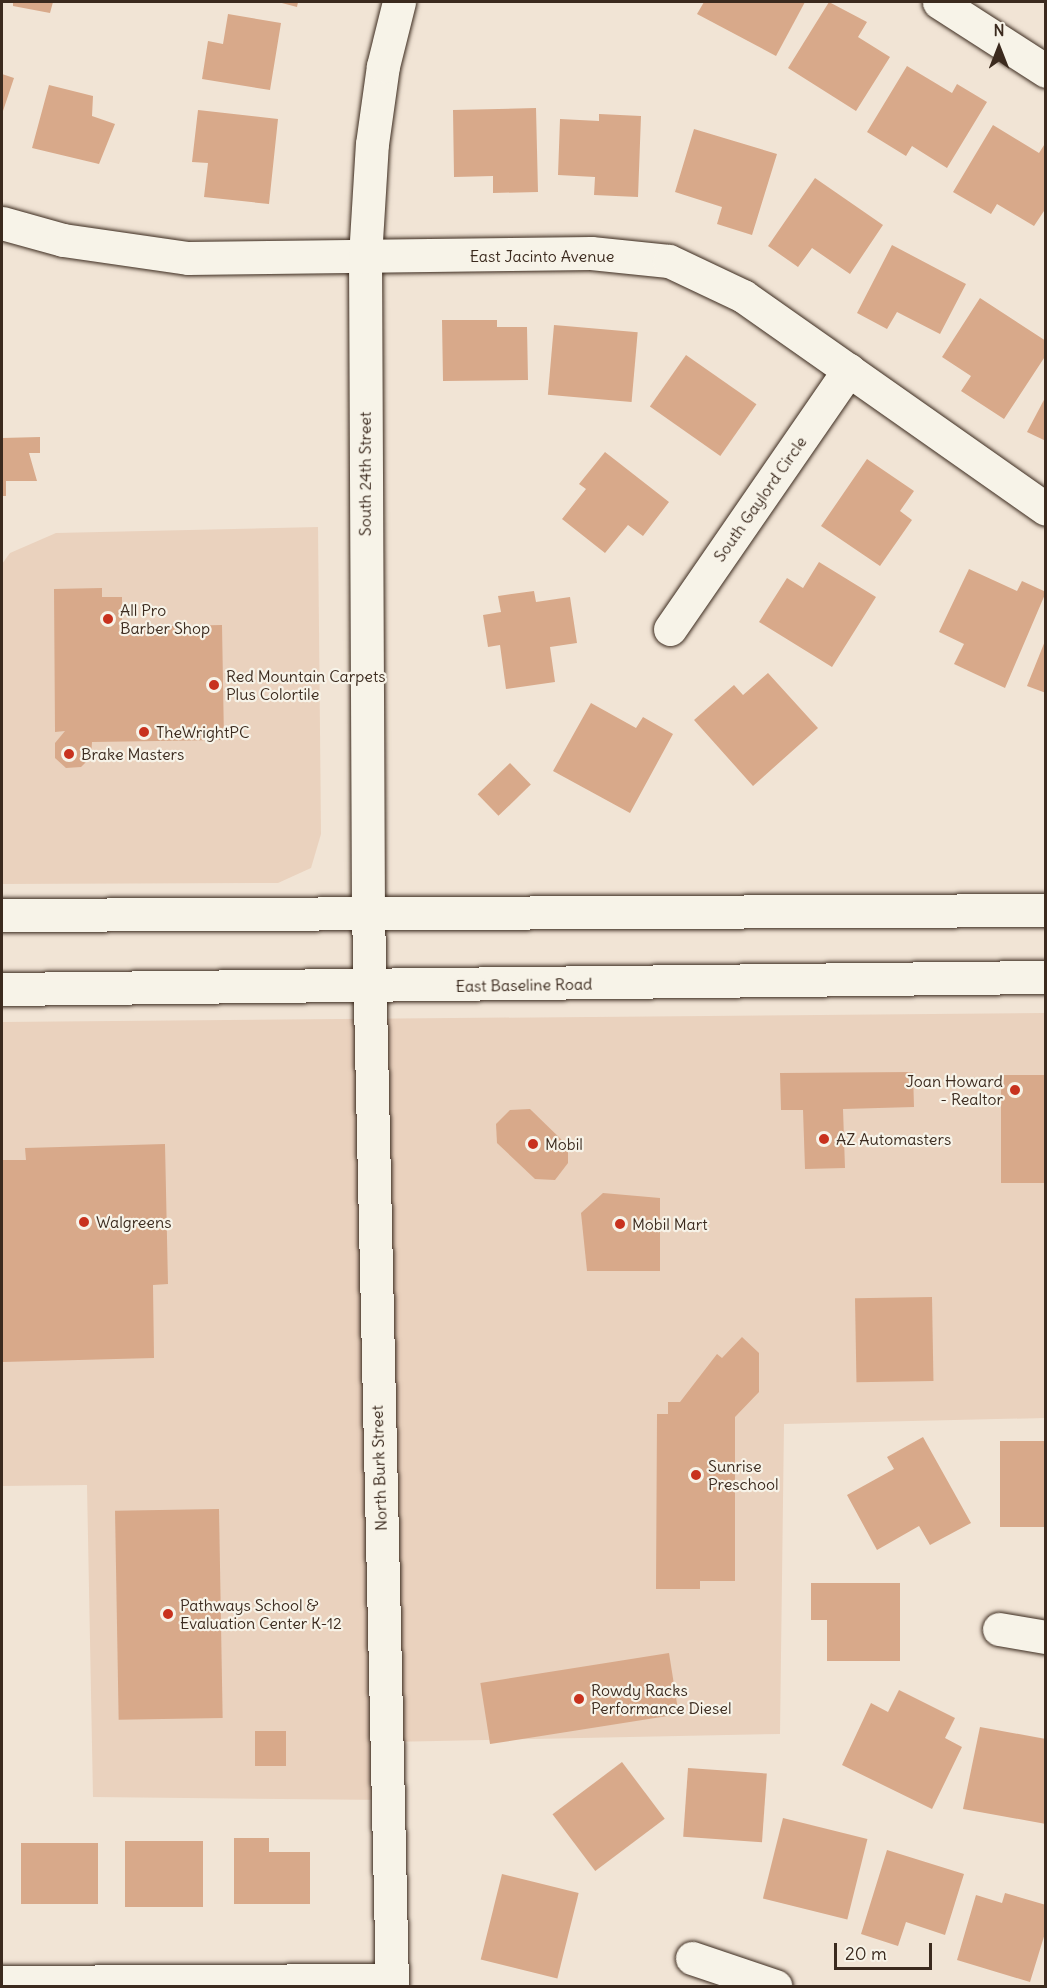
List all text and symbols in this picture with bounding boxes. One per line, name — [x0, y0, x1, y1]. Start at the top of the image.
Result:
north arrow — [969, 18, 1029, 78]
text: N — [993, 20, 1005, 40]
street label: East Jacinto Avenue — [470, 246, 614, 266]
street label: South 24th Street — [355, 412, 375, 536]
street label: South Gaylord Circle — [710, 433, 810, 565]
place label: All Pro Barber Shop — [120, 600, 210, 638]
marker: All Pro Barber Shop — [101, 612, 115, 626]
place label: Red Mountain Carpets Plus Colortile — [226, 666, 386, 704]
marker: Red Mountain Carpets Plus Colortile — [207, 678, 221, 692]
place label: TheWrightPC — [156, 722, 249, 742]
marker: TheWrightPC — [137, 725, 151, 739]
place label: Brake Masters — [81, 744, 184, 764]
marker: Brake Masters — [62, 747, 76, 761]
street label: East Baseline Road — [455, 974, 593, 996]
place label: Joan Howard - Realtor — [906, 1071, 1003, 1109]
marker: Joan Howard - Realtor — [1008, 1083, 1022, 1097]
place label: AZ Automasters — [836, 1129, 951, 1149]
marker: AZ Automasters — [817, 1132, 831, 1146]
place label: Mobil — [545, 1134, 583, 1154]
marker: Mobil — [526, 1137, 540, 1151]
place label: Walgreens — [96, 1212, 172, 1232]
place label: Mobil Mart — [632, 1214, 708, 1234]
marker: Walgreens — [77, 1215, 91, 1229]
marker: Mobil Mart — [613, 1217, 627, 1231]
street label: North Burk Street — [367, 1405, 391, 1531]
place label: Sunrise Preschool — [708, 1456, 779, 1494]
marker: Sunrise Preschool — [689, 1468, 703, 1482]
place label: Pathways School & Evaluation Center K-12 — [180, 1595, 342, 1633]
marker: Pathways School & Evaluation Center K-12 — [161, 1607, 175, 1621]
place label: Rowdy Racks Performance Diesel — [591, 1680, 731, 1718]
marker: Rowdy Racks Performance Diesel — [572, 1692, 586, 1706]
scale bar — [837, 1931, 934, 1969]
text: 20 m — [845, 1942, 887, 1965]

